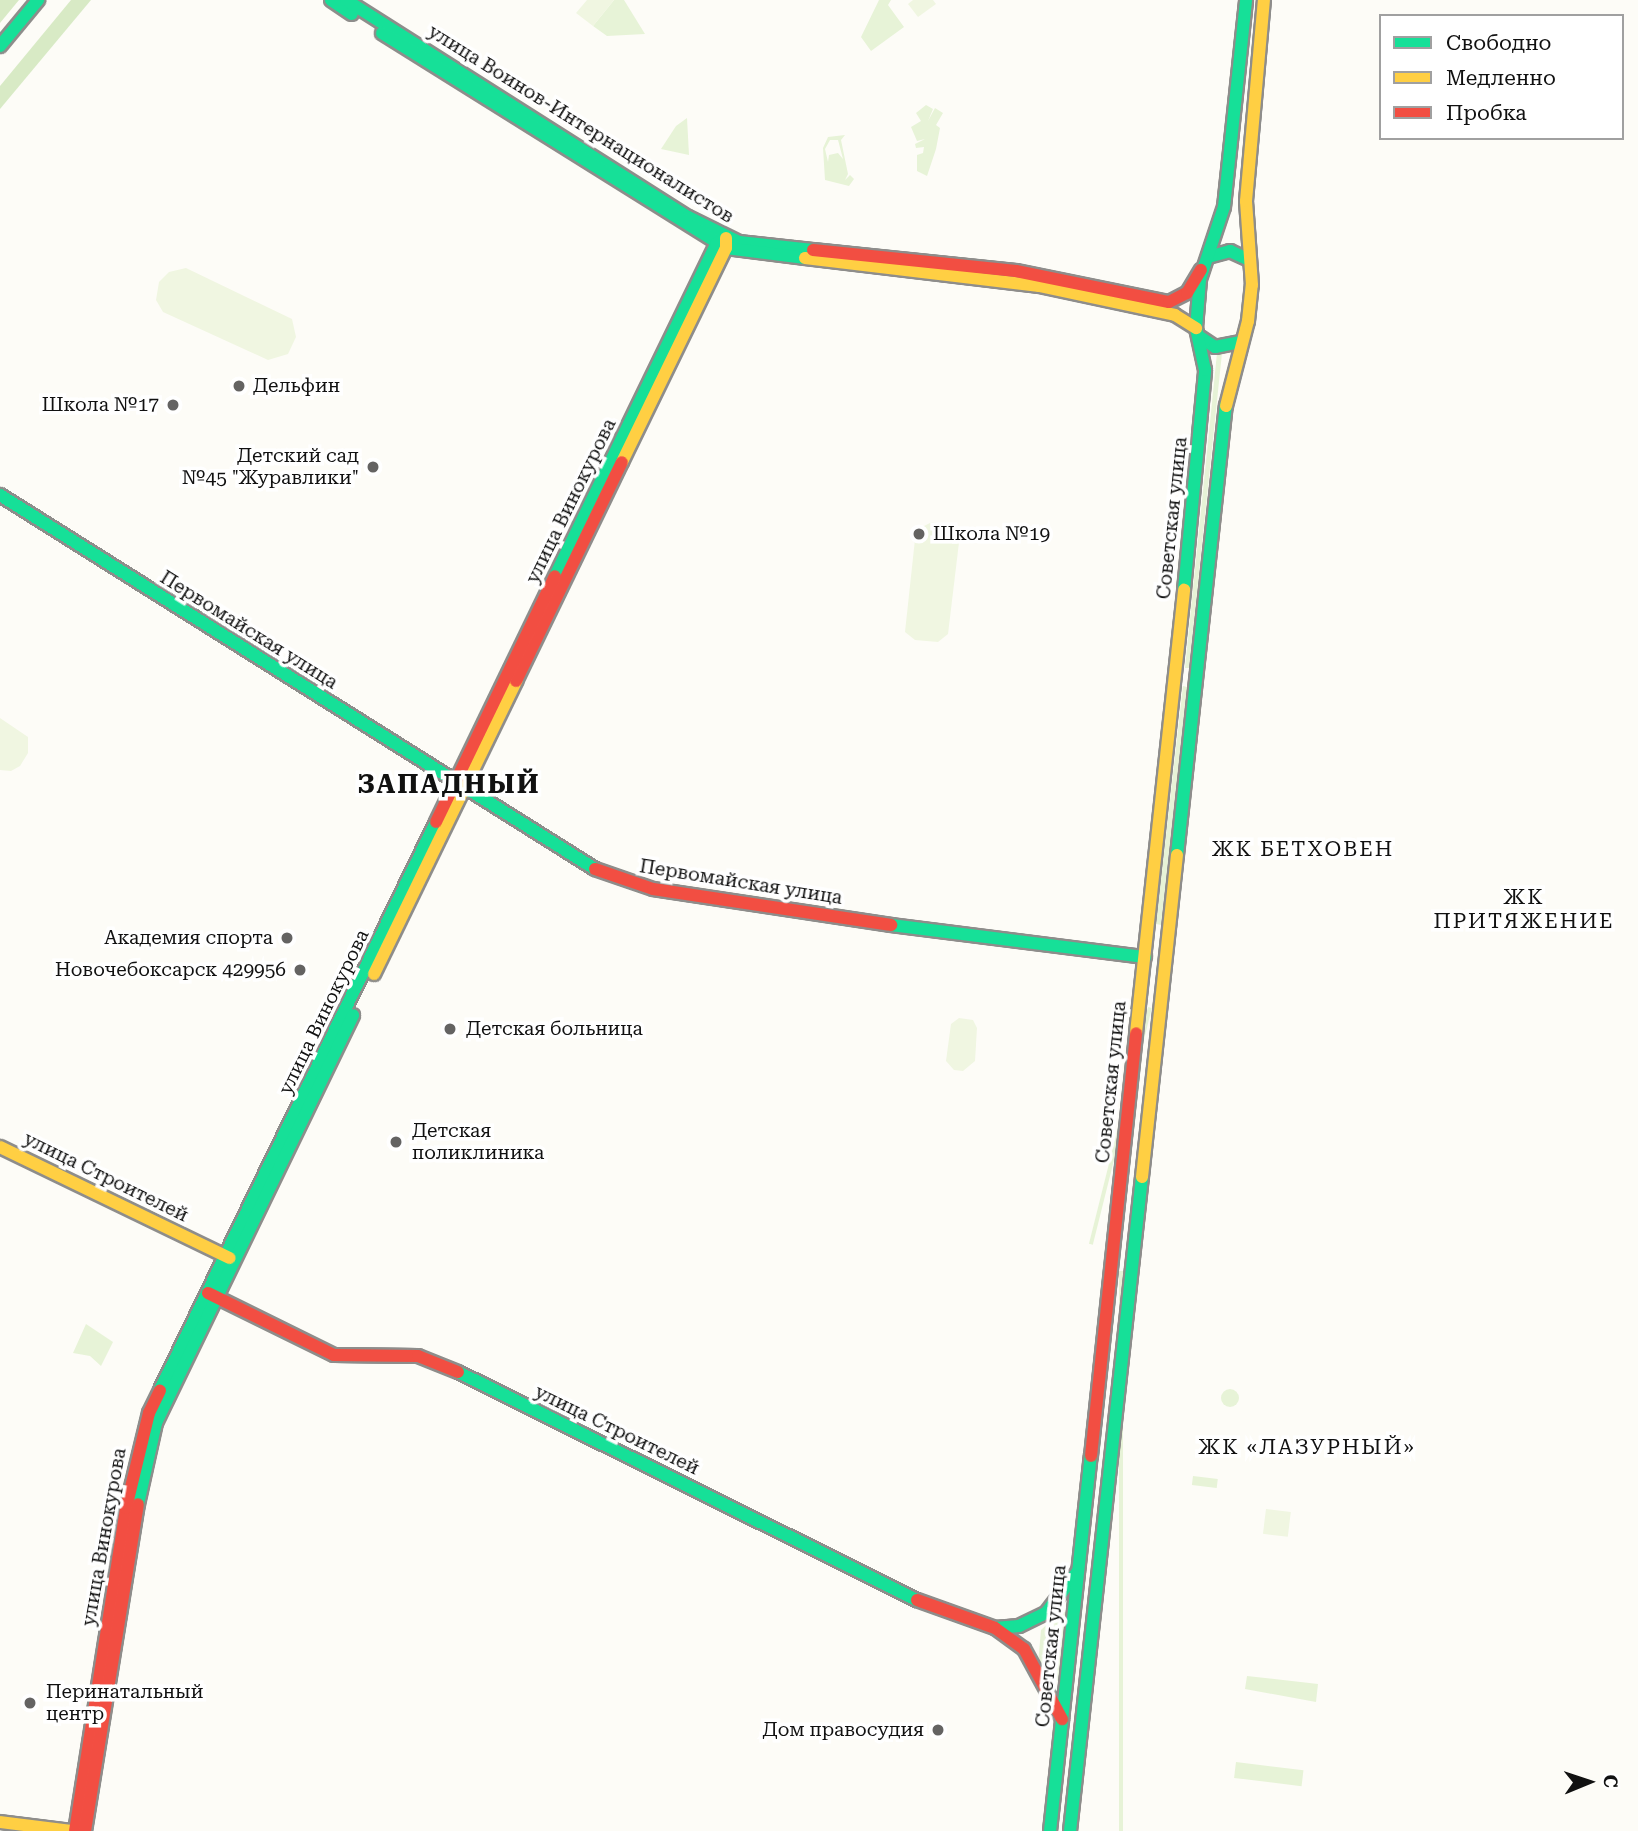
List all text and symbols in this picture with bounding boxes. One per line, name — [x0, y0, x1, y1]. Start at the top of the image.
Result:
legend — [1379, 14, 1624, 140]
street label: улица Воинов-Интернационалистов — [424, 20, 738, 228]
text: Свободно — [1446, 31, 1552, 55]
text: Медленно — [1446, 66, 1556, 90]
text: Пробка — [1446, 101, 1527, 125]
place label: Дельфин — [253, 375, 340, 397]
marker: Дельфин — [231, 378, 247, 394]
place label: Школа №17 — [42, 394, 159, 416]
marker: Школа №17 — [165, 397, 181, 413]
street label: улица Винокурова — [521, 415, 621, 587]
street label: Советская улица — [1152, 436, 1192, 600]
place label: Детский сад №45 "Журавлики" — [182, 445, 359, 489]
marker: Детский сад №45 "Журавлики" — [365, 459, 381, 475]
place label: Школа №19 — [933, 523, 1050, 545]
marker: Школа №19 — [911, 526, 927, 542]
street label: Первомайская улица — [156, 566, 342, 694]
district label: ЗАПАДНЫЙ — [358, 769, 540, 801]
district label: ЖК БЕТХОВЕН — [1213, 836, 1393, 862]
street label: Первомайская улица — [638, 855, 844, 909]
district label: ЖК ПРИТЯЖЕНИЕ — [1435, 884, 1613, 934]
street label: улица Винокурова — [274, 926, 374, 1098]
place label: Академия спорта — [104, 927, 273, 949]
marker: Академия спорта — [279, 930, 295, 946]
place label: Новочебоксарск 429956 — [55, 959, 286, 981]
marker: Новочебоксарск 429956 — [292, 962, 308, 978]
street label: Советская улица — [1091, 1000, 1131, 1164]
place label: Детская больница — [466, 1018, 643, 1040]
marker: Детская больница — [440, 1019, 460, 1039]
place label: Детская поликлиника — [412, 1120, 544, 1164]
street label: улица Строителей — [20, 1127, 192, 1227]
marker: Детская поликлиника — [386, 1132, 406, 1152]
street label: улица Строителей — [531, 1380, 703, 1480]
district label: ЖК «ЛАЗУРНЫЙ» — [1200, 1434, 1414, 1460]
street label: улица Винокурова — [77, 1446, 131, 1628]
street label: Советская улица — [1031, 1564, 1071, 1728]
place label: Перинатальный центр — [46, 1681, 203, 1725]
marker: Перинатальный центр — [20, 1693, 40, 1713]
place label: Дом правосудия — [763, 1719, 924, 1741]
marker: Дом правосудия — [930, 1722, 946, 1738]
north arrow — [1554, 1747, 1624, 1817]
text: С — [1599, 1774, 1622, 1788]

